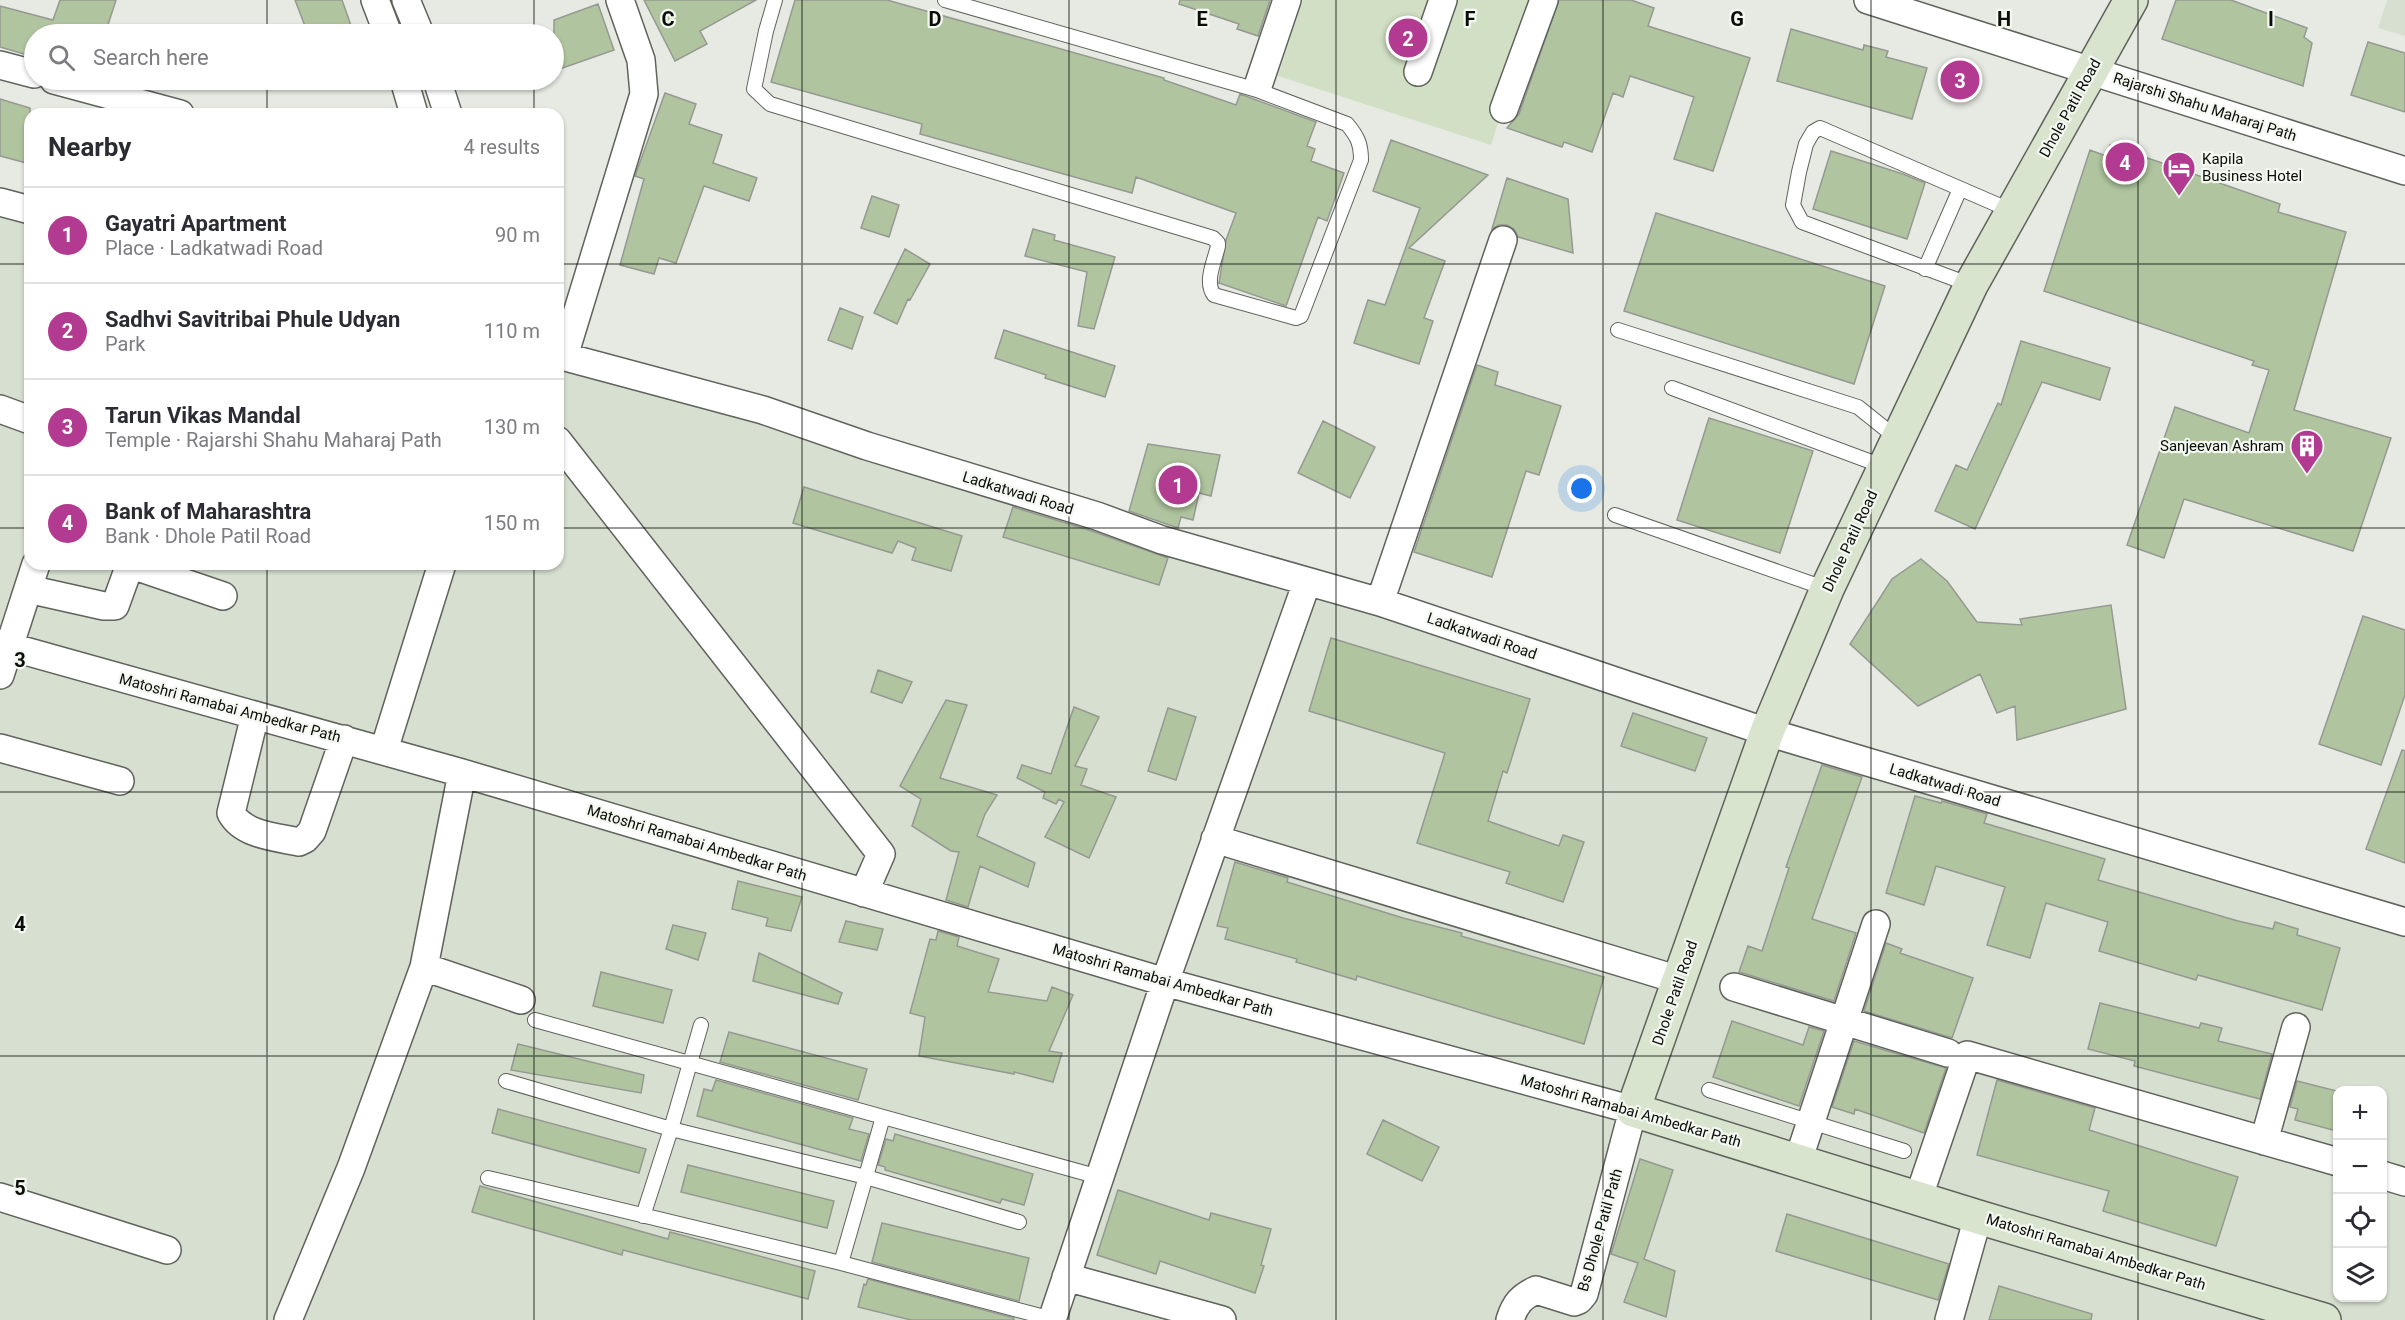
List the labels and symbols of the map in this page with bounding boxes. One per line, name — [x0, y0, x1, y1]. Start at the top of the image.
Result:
text: C — [661, 7, 675, 31]
text: D — [929, 7, 942, 31]
text: E — [1196, 7, 1208, 31]
text: F — [1465, 7, 1476, 31]
text: G — [1730, 7, 1744, 31]
text: H — [1997, 7, 2011, 31]
text: I — [2268, 7, 2274, 31]
pin: 2 — [1388, 15, 1428, 60]
street label: Dhole Patil Road — [2035, 56, 2105, 160]
pin: 3 — [1940, 58, 1980, 103]
street label: Rajarshi Shahu Maharaj Path — [2111, 69, 2299, 145]
pin: 4 — [2106, 140, 2144, 184]
hotel icon: Kapila Business Hotel — [2161, 150, 2197, 197]
place label: Kapila Business Hotel — [2202, 150, 2302, 185]
building icon: Sanjeevan Ashram — [2289, 428, 2325, 475]
place label: Sanjeevan Ashram — [2160, 437, 2284, 455]
pin: 1 — [1158, 462, 1198, 508]
street label: Ladkatwadi Road — [960, 468, 1076, 518]
your location — [1567, 474, 1596, 503]
street label: Dhole Patil Road — [1819, 487, 1881, 595]
street label: Ladkatwadi Road — [1425, 609, 1539, 663]
text: 3 — [14, 648, 26, 672]
street label: Matoshri Ramabai Ambedkar Path — [117, 670, 343, 746]
street label: Ladkatwadi Road — [1887, 760, 2003, 810]
street label: Matoshri Ramabai Ambedkar Path — [585, 801, 809, 885]
text: 4 — [14, 912, 26, 936]
street label: Dhole Patil Road — [1649, 938, 1701, 1048]
street label: Matoshri Ramabai Ambedkar Path — [1051, 940, 1275, 1020]
street label: Matoshri Ramabai Ambedkar Path — [1519, 1071, 1743, 1151]
street label: Bs Dhole Patil Path — [1574, 1166, 1626, 1294]
text: 5 — [14, 1176, 26, 1200]
street label: Matoshri Ramabai Ambedkar Path — [1984, 1210, 2208, 1294]

